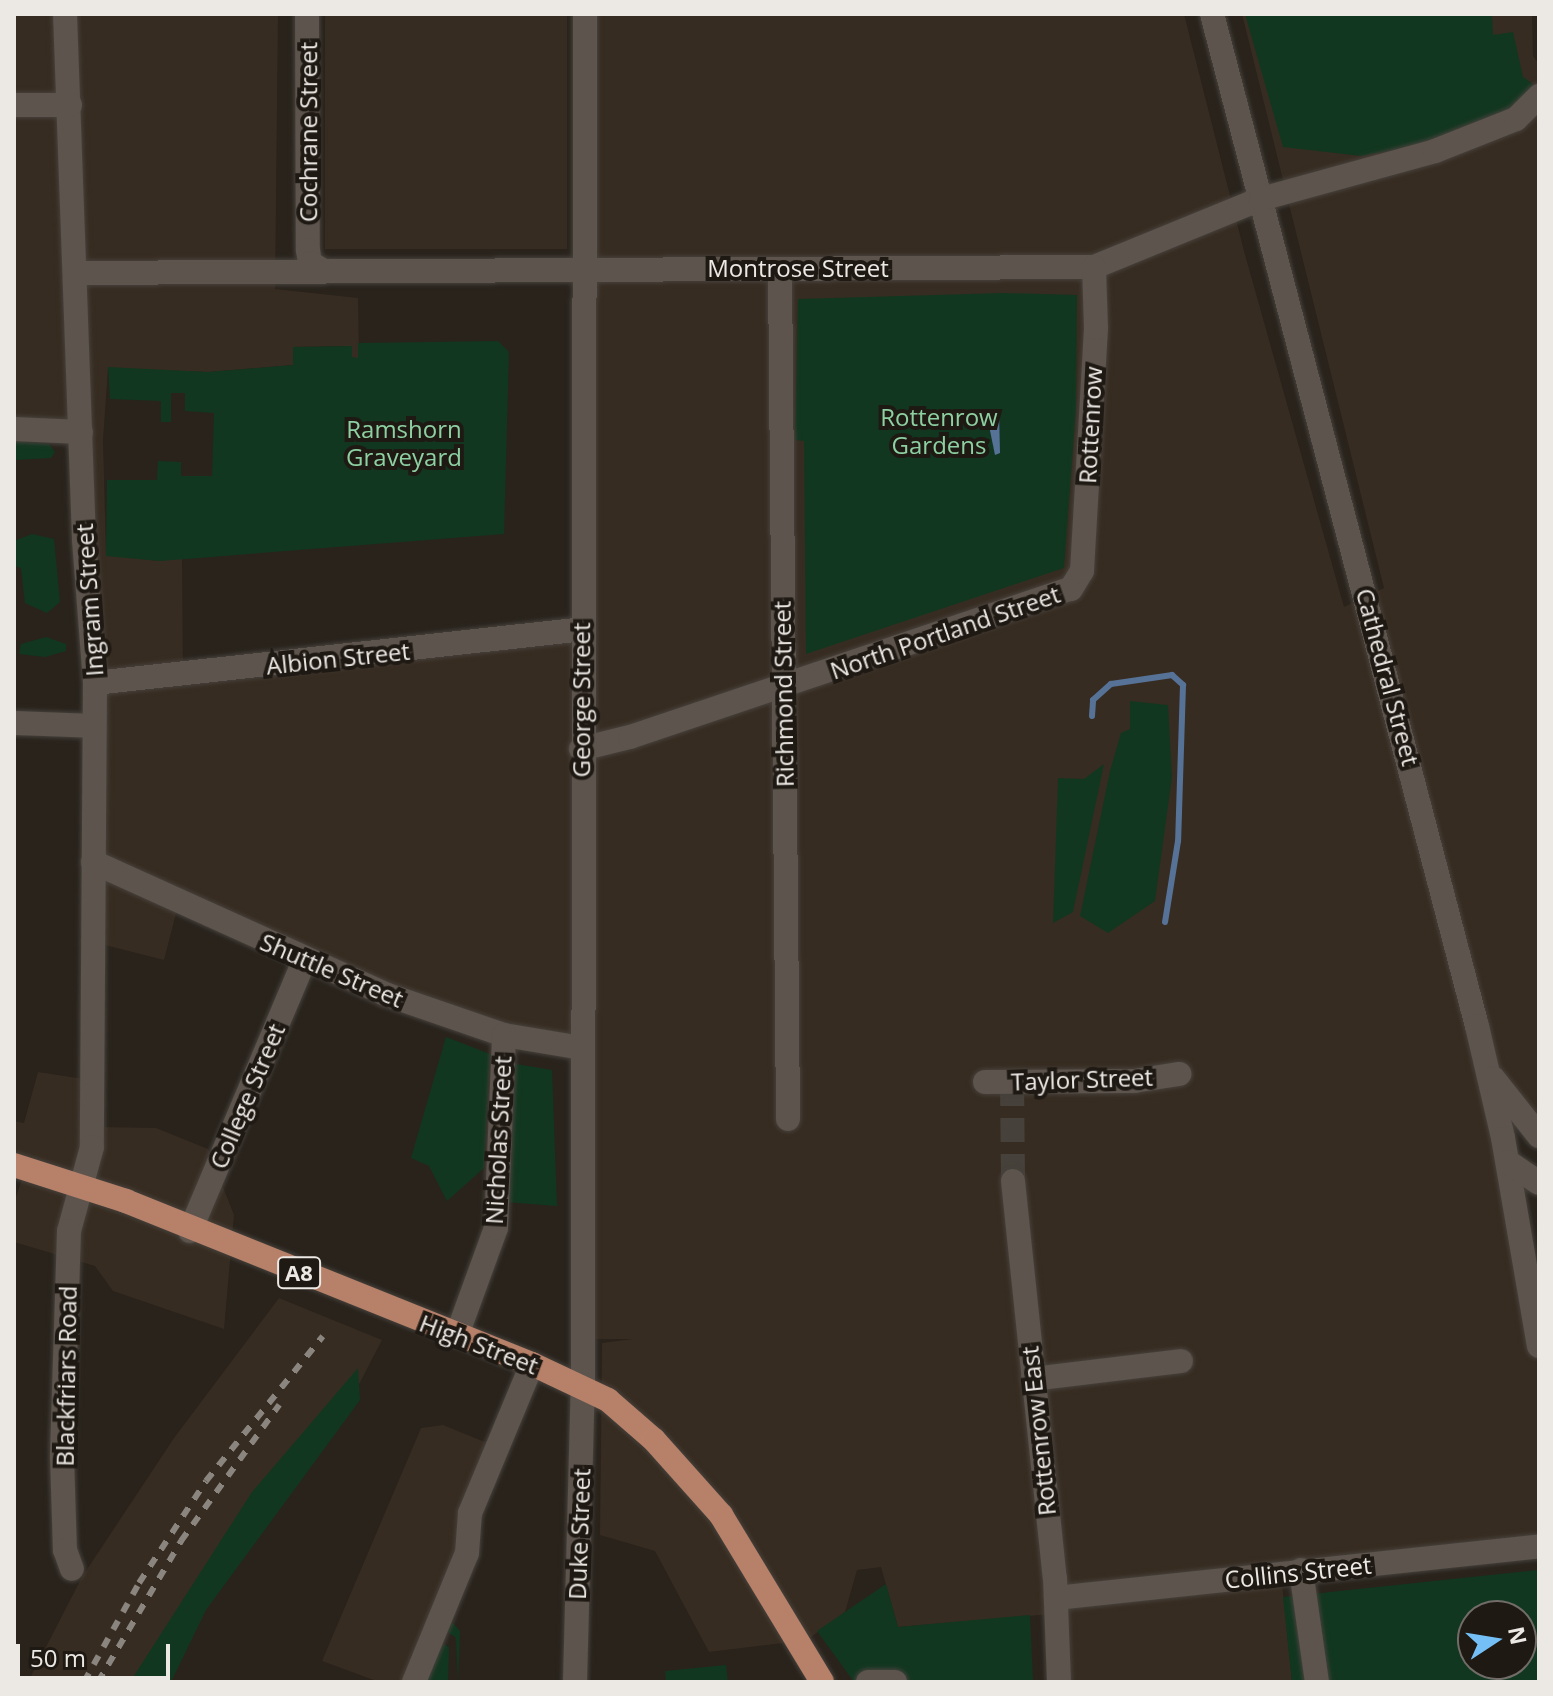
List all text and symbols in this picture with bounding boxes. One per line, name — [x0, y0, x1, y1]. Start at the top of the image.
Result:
street label: Cochrane Street — [294, 42, 322, 222]
street label: Montrose Street — [707, 254, 889, 282]
street label: Rottenrow — [1073, 366, 1107, 484]
park label: Rottenrow Gardens — [880, 403, 998, 459]
park label: Ramshorn Graveyard — [346, 415, 462, 471]
street label: Ingram Street — [69, 523, 109, 677]
street label: North Portland Street — [826, 579, 1064, 685]
street label: Cathedral Street — [1350, 585, 1426, 769]
street label: Richmond Street — [767, 601, 799, 787]
street label: George Street — [567, 623, 595, 777]
street label: Albion Street — [265, 636, 411, 680]
street label: Shuttle Street — [256, 927, 408, 1013]
street label: College Street — [203, 1019, 291, 1173]
street label: Nicholas Street — [479, 1055, 517, 1225]
street label: Taylor Street — [1010, 1062, 1154, 1096]
road number: A8 — [277, 1255, 321, 1291]
street label: Blackfriars Road — [50, 1285, 82, 1467]
street label: High Street — [416, 1308, 542, 1380]
street label: Rottenrow East — [1015, 1345, 1061, 1517]
street label: Duke Street — [562, 1468, 596, 1600]
street label: Collins Street — [1223, 1550, 1373, 1594]
north arrow — [1457, 1600, 1537, 1680]
text: N — [1502, 1624, 1535, 1647]
scale bar — [20, 1628, 174, 1678]
text: 50 m — [30, 1641, 86, 1674]

